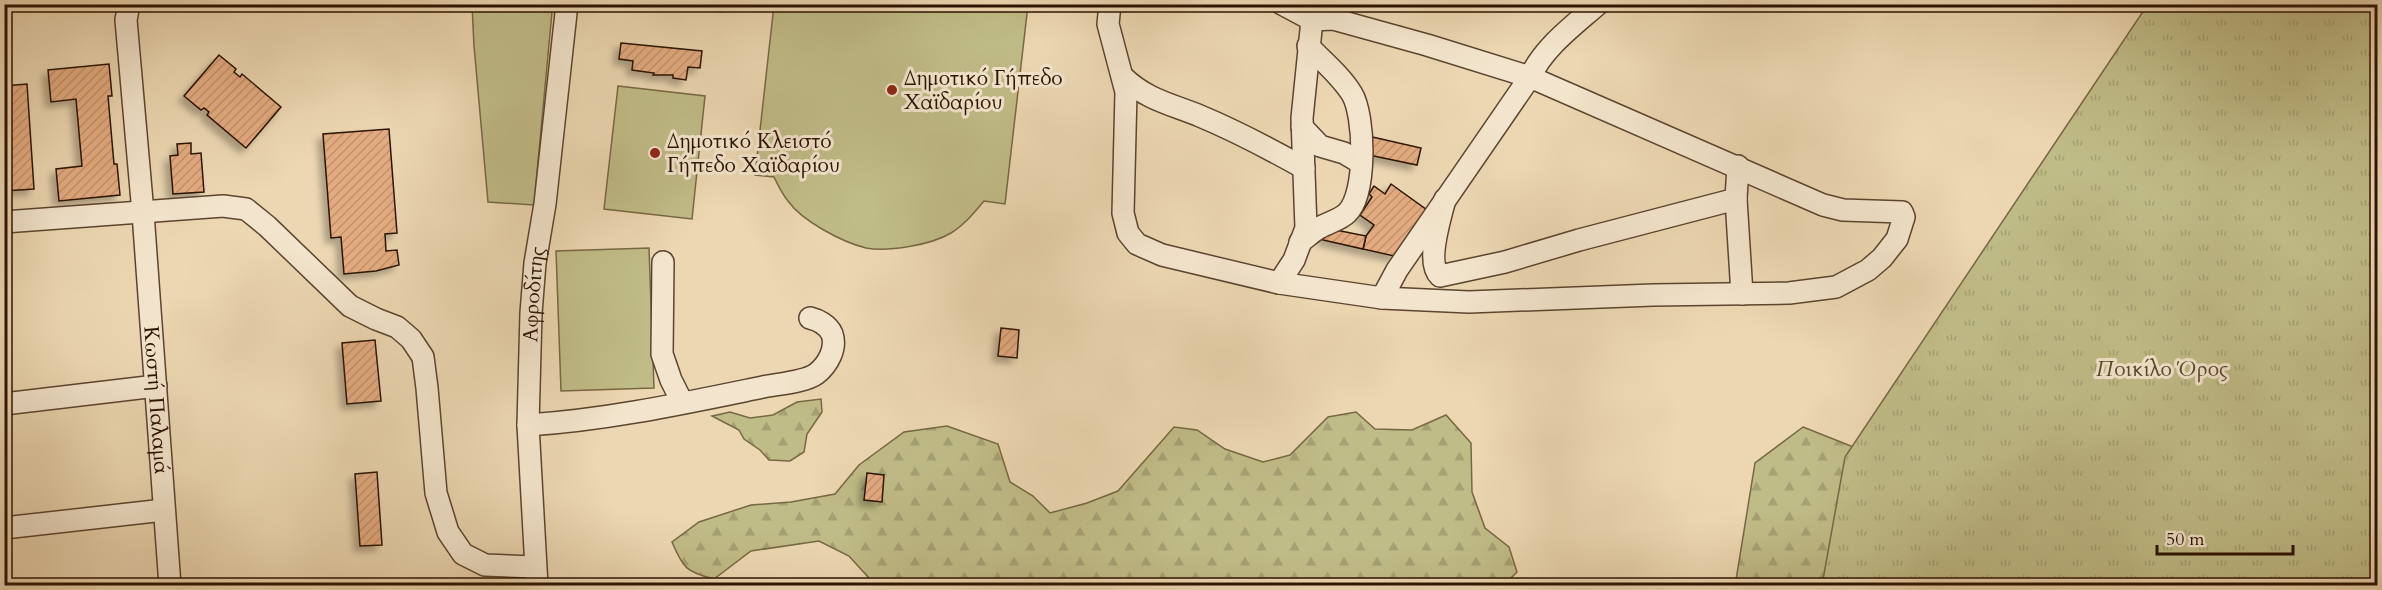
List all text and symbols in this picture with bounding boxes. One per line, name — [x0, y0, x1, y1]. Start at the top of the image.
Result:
place label: Δημοτικό Γήπεδο Χαϊδαρίου — [904, 64, 1063, 117]
marker: Δημοτικό Γήπεδο Χαϊδαρίου — [885, 83, 899, 97]
place label: Δημοτικό Κλειστό Γήπεδο Χαϊδαρίου — [667, 127, 840, 180]
marker: Δημοτικό Κλειστό Γήπεδο Χαϊδαρίου — [648, 146, 662, 160]
street label: Αφροδίτης — [516, 244, 553, 343]
street label: Κωστή Παλαμά — [136, 325, 176, 476]
park label: Ποικίλο Όρος — [2096, 355, 2228, 384]
scale bar — [2157, 518, 2294, 556]
text: 50 m — [2166, 527, 2205, 552]

